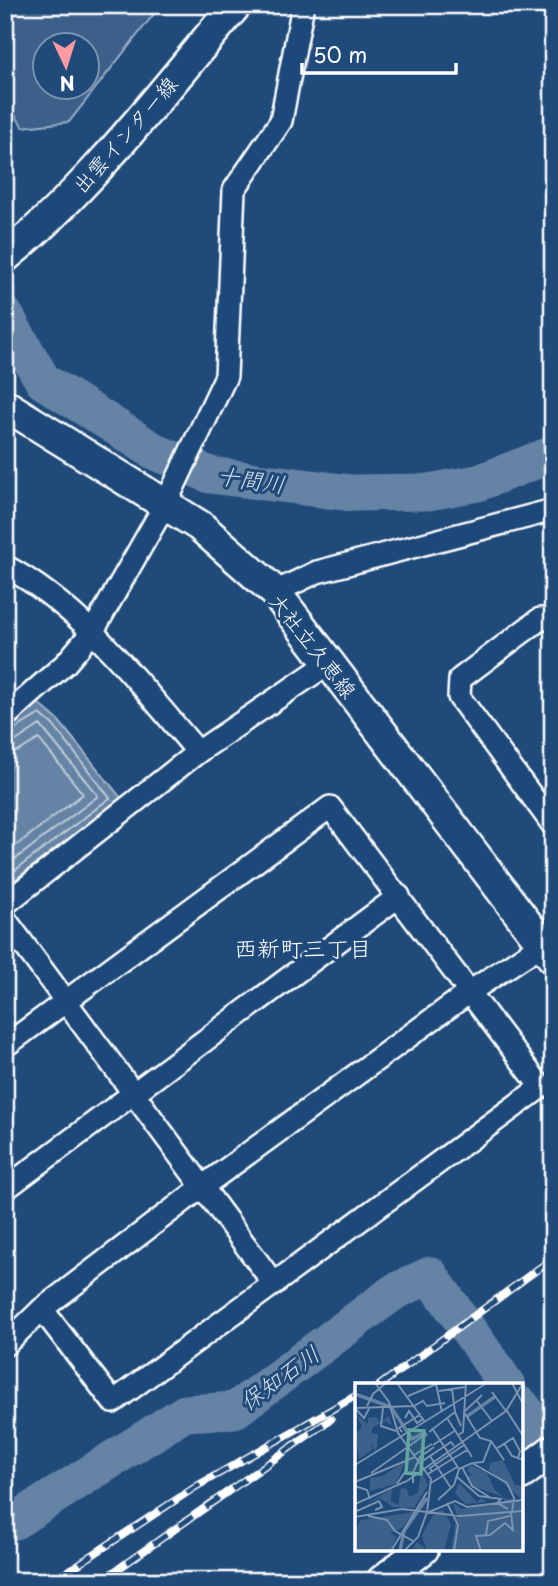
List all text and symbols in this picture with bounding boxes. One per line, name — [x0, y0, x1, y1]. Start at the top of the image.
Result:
north arrow — [32, 32, 102, 102]
scale bar — [302, 32, 456, 76]
text: 50 m — [313, 38, 367, 70]
street label: 出雲インター線 — [64, 68, 184, 200]
text: N — [59, 69, 76, 98]
water label: 十間川 — [214, 457, 288, 501]
street label: 大社立久恵線 — [263, 586, 365, 704]
district label: 西新町三丁目 — [234, 930, 372, 965]
water label: 保知石川 — [231, 1336, 327, 1418]
inset map — [355, 1383, 523, 1551]

